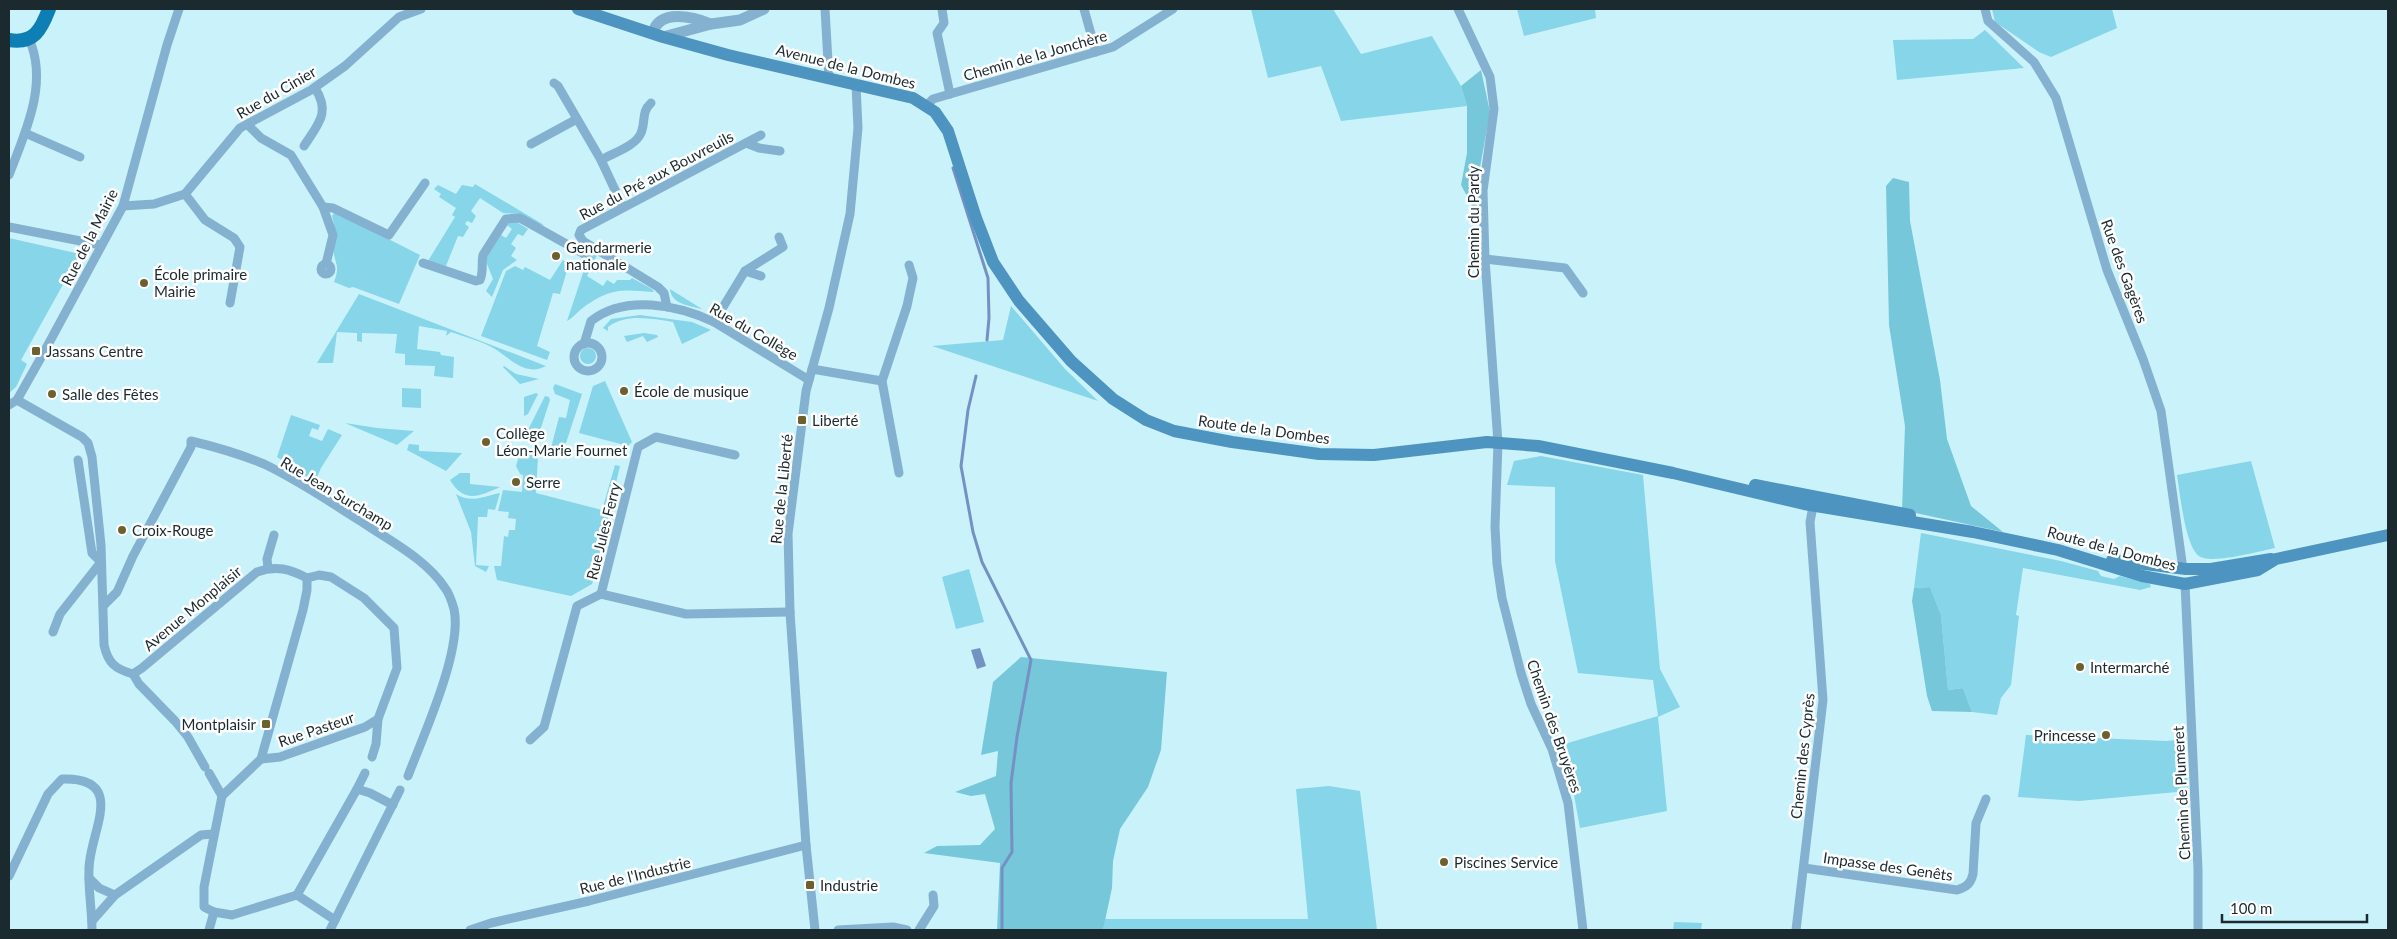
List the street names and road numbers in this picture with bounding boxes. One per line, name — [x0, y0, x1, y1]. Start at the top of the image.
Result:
street label: Chemin de la Jonchère — [961, 26, 1109, 84]
street label: Avenue de la Dombes — [774, 40, 918, 92]
street label: Rue du Cinier — [233, 62, 319, 122]
street label: Rue du Pré aux Bouvreuils — [576, 127, 736, 223]
street label: Chemin du Pardy — [1464, 165, 1482, 278]
street label: Rue de la Mairie — [57, 186, 121, 288]
street label: Rue des Gagères — [2098, 217, 2152, 325]
street label: Rue du Collège — [707, 299, 801, 364]
street label: Route de la Dombes — [1197, 411, 1331, 447]
street label: Rue de la Liberté — [766, 433, 796, 545]
street label: Rue Jean Surchamp — [278, 452, 396, 534]
street label: Rue Jules Ferry — [582, 480, 624, 581]
street label: Route de la Dombes — [2046, 522, 2178, 574]
street label: Avenue Monplaisir — [139, 561, 245, 654]
street label: Chemin des Bruyères — [1524, 657, 1586, 795]
street label: Chemin des Cyprès — [1786, 692, 1818, 820]
street label: Rue Pasteur — [276, 707, 357, 750]
street label: Chemin de Plumeret — [2168, 725, 2193, 860]
street label: Impasse des Genêts — [1822, 848, 1954, 884]
street label: Rue de l'Industrie — [577, 852, 693, 898]

